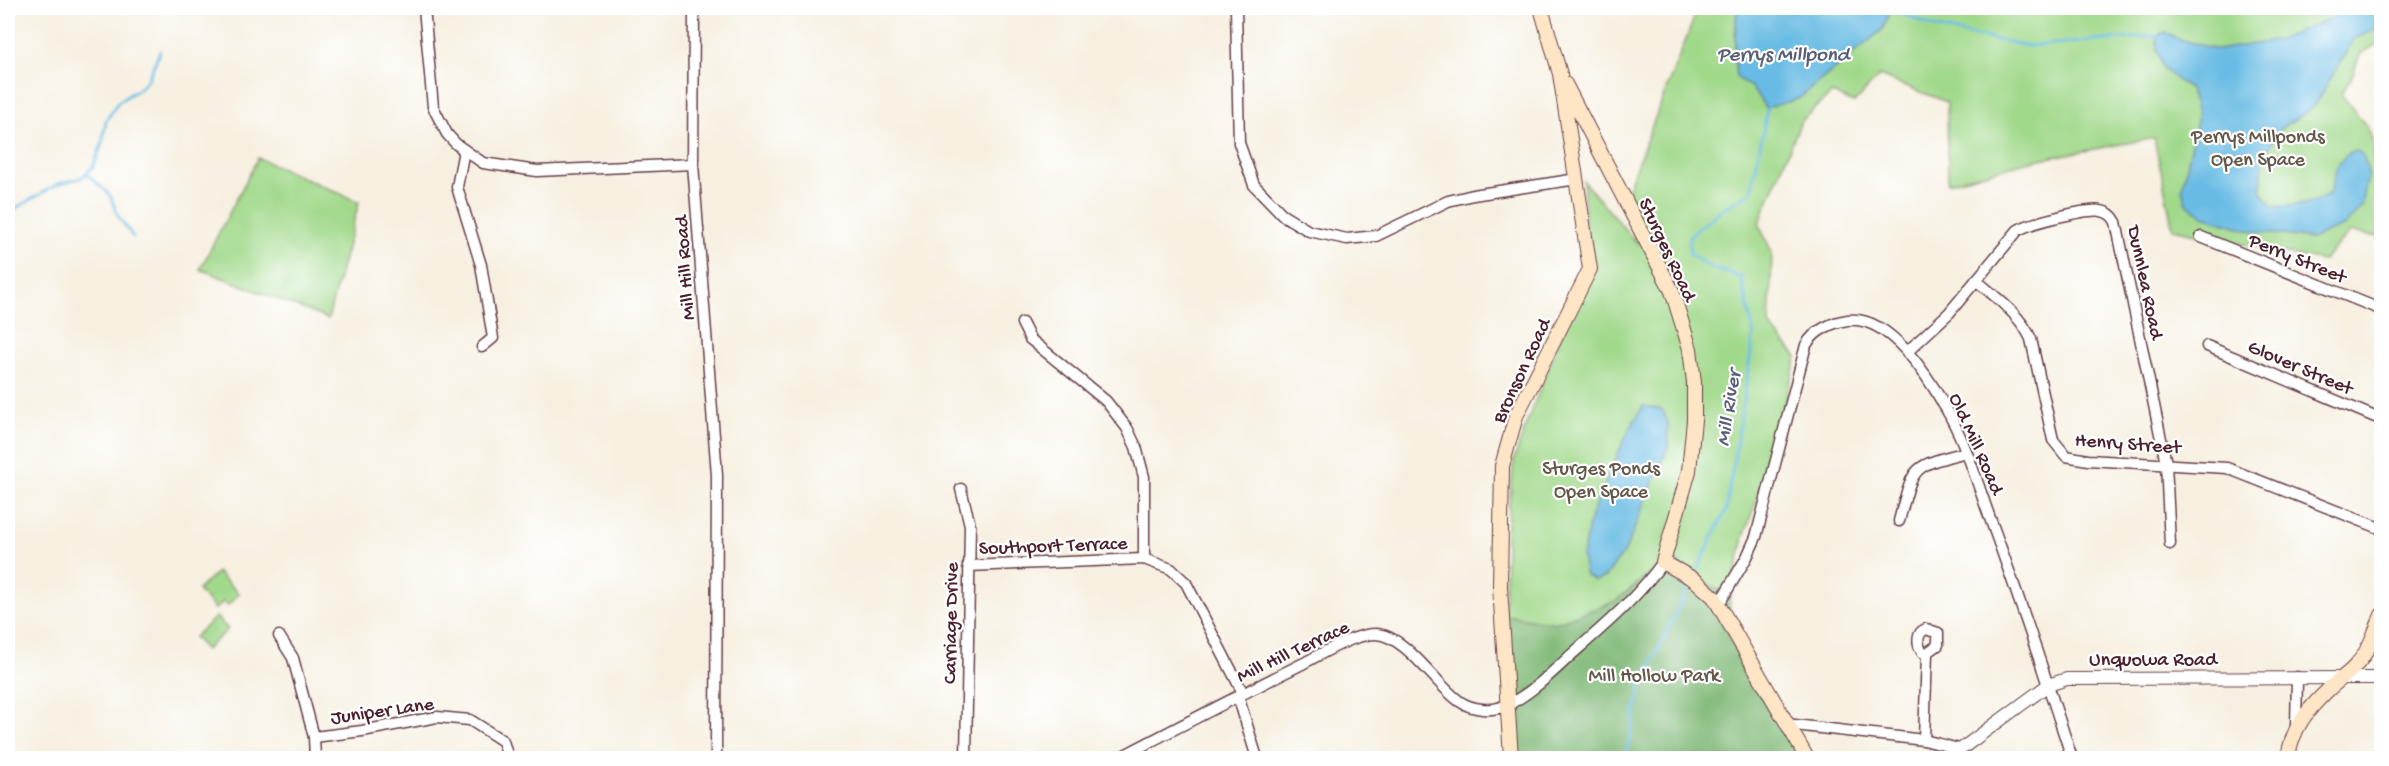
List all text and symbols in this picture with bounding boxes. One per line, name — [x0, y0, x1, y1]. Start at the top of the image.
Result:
water label: Perrys Millpond — [1717, 44, 1852, 69]
park label: Perrys Millponds Open Space — [2190, 127, 2325, 173]
street label: Sturges Road — [1632, 195, 1701, 308]
street label: Mill Hill Road — [671, 212, 702, 321]
street label: Dunnlea Road — [2120, 222, 2167, 344]
street label: Perry Street — [2244, 230, 2351, 291]
street label: Bronson Road — [1488, 313, 1558, 428]
street label: Glover Street — [2244, 337, 2357, 402]
water label: Mill River — [1712, 364, 1749, 448]
street label: Old Mill Road — [1942, 390, 2008, 501]
street label: Henry Street — [2074, 430, 2183, 461]
park label: Sturges Ponds Open Space — [1542, 459, 1660, 505]
street label: Southport Terrace — [978, 533, 1128, 562]
street label: Carriage Drive — [940, 561, 965, 684]
street label: Mill Hill Terrace — [1234, 617, 1354, 689]
street label: Unquowa Road — [2089, 650, 2219, 673]
park label: Mill Hollow Park — [1588, 666, 1722, 689]
street label: Juniper Lane — [329, 694, 436, 731]

